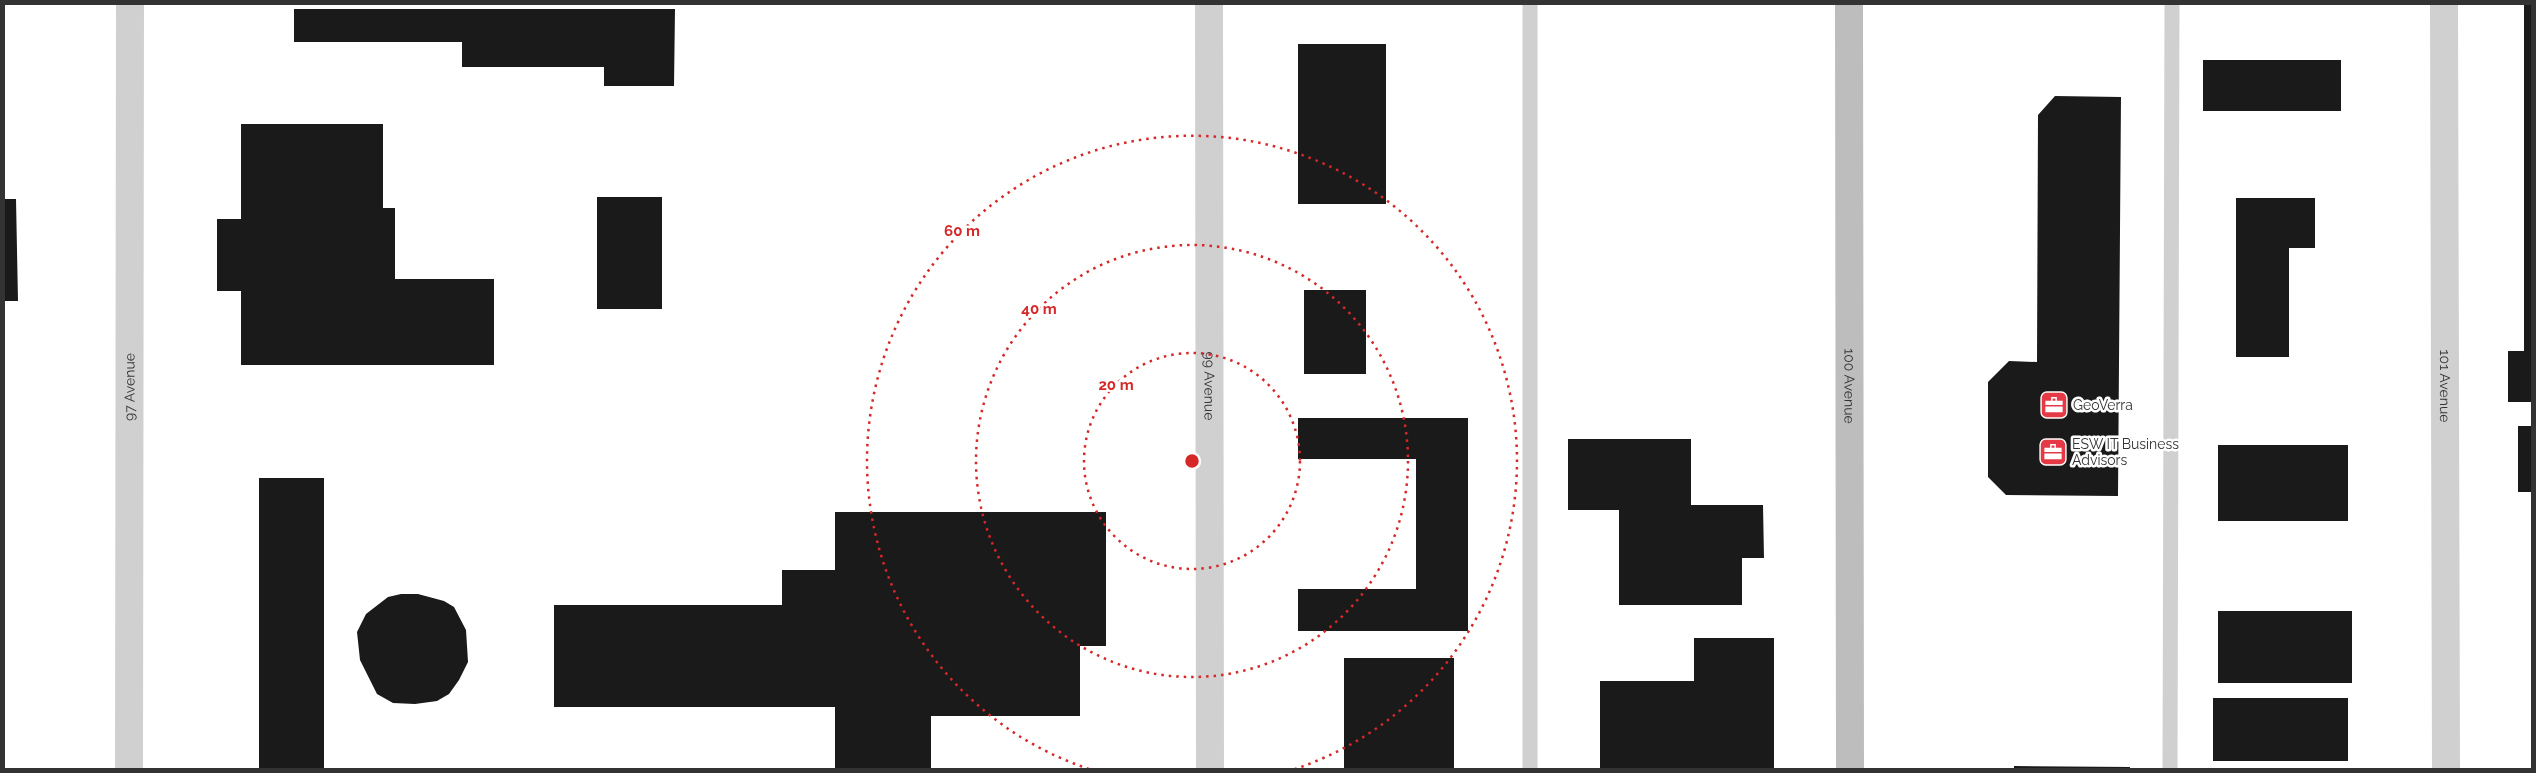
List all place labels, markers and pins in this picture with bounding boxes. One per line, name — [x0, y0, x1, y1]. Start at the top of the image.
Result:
office icon: GeoVerra — [2039, 390, 2069, 420]
place label: GeoVerra — [2073, 397, 2133, 413]
place label: ESW IT Business Advisors — [2072, 436, 2179, 468]
office icon: ESW IT Business Advisors — [2038, 437, 2068, 467]
centre of rings — [1183, 452, 1201, 470]

